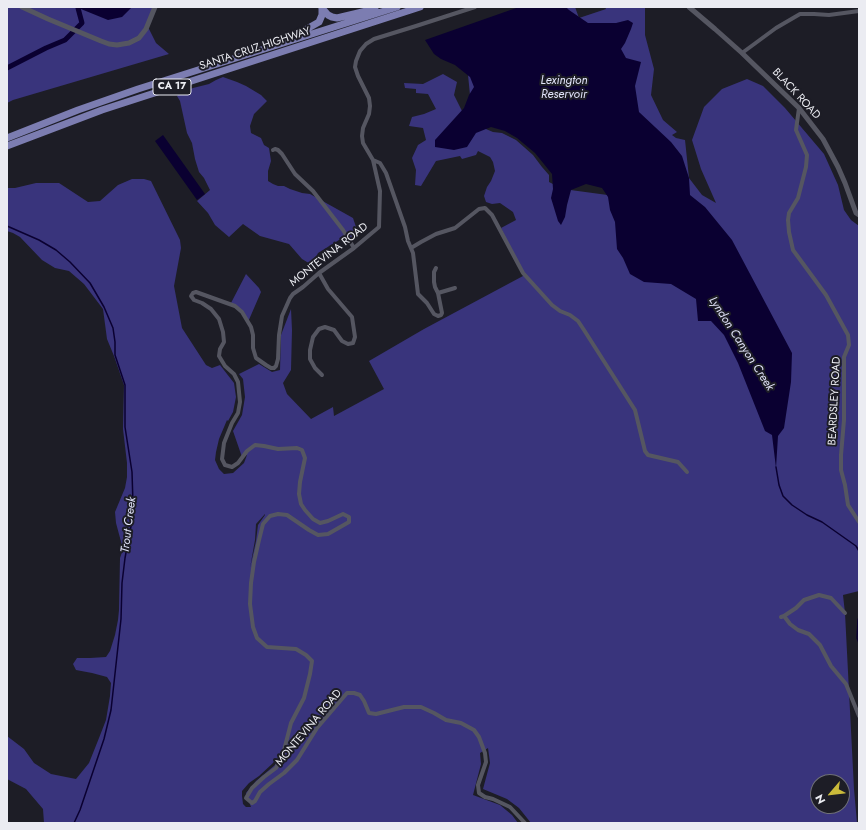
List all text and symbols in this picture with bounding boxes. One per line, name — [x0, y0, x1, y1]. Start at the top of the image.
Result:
street label: SANTA CRUZ HIGHWAY — [198, 25, 312, 73]
street label: BLACK ROAD — [769, 66, 823, 122]
water label: Lexington Reservoir — [541, 74, 587, 102]
road number: CA 17 — [153, 79, 191, 95]
street label: MONTEVINA ROAD — [287, 220, 371, 290]
water label: Lyndon Canyon Creek — [705, 294, 777, 394]
street label: BEARDSLEY ROAD — [826, 356, 844, 446]
water label: Trout Creek — [118, 496, 140, 554]
street label: MONTEVINA ROAD — [273, 687, 345, 769]
north arrow — [810, 774, 850, 814]
text: N — [811, 792, 829, 807]

